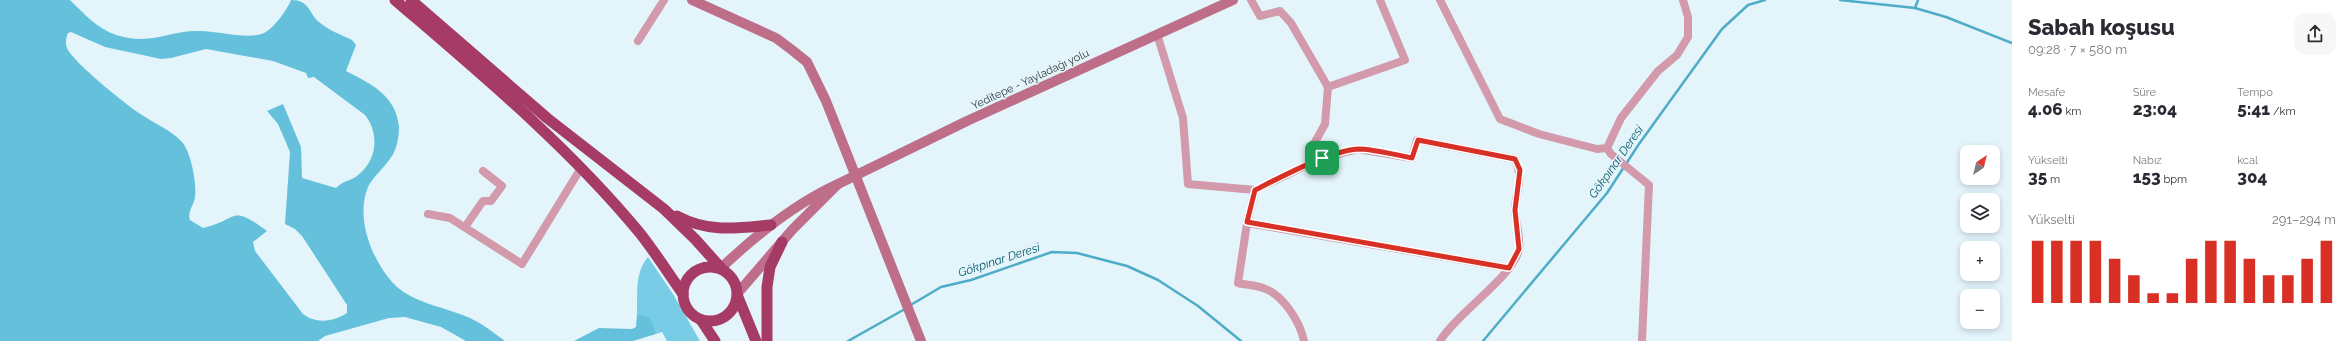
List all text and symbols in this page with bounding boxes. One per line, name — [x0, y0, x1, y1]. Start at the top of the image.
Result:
button: share — [2294, 13, 2336, 55]
text: Sabah koşusu — [2028, 14, 2175, 40]
text: 09:28 · 7 × 580 m — [2028, 42, 2127, 57]
street label: Yeditepe - Yayladağı yolu — [969, 46, 1091, 112]
text: Mesafe — [2028, 86, 2065, 99]
text: Süre — [2133, 86, 2156, 99]
text: Tempo — [2237, 86, 2273, 99]
text: 4.06 — [2028, 99, 2063, 119]
text: 23:04 — [2133, 99, 2177, 119]
text: 5:41 — [2237, 99, 2270, 119]
text: km — [2063, 105, 2081, 118]
text: /km — [2270, 105, 2296, 118]
water label: Gökpınar Deresi — [1586, 123, 1646, 201]
pin — [1305, 141, 1339, 175]
north arrow — [1960, 145, 2000, 185]
map controls — [1960, 145, 2000, 329]
icon: arrive — [1311, 147, 1333, 169]
text: Yükselti — [2028, 154, 2068, 167]
text: Nabız — [2133, 154, 2162, 167]
text: kcal — [2237, 154, 2258, 167]
text: 35 — [2028, 167, 2047, 187]
text: 153 — [2133, 167, 2161, 187]
text: 304 — [2237, 167, 2267, 187]
text: m — [2047, 173, 2060, 186]
text: bpm — [2161, 173, 2187, 186]
button: layers — [1960, 193, 2000, 233]
text: Yükselti — [2028, 212, 2075, 227]
text: 291–294 m — [2272, 212, 2336, 227]
water label: Gökpınar Deresi — [956, 240, 1042, 280]
button: + — [1960, 241, 2000, 281]
button: − — [1960, 289, 2000, 329]

